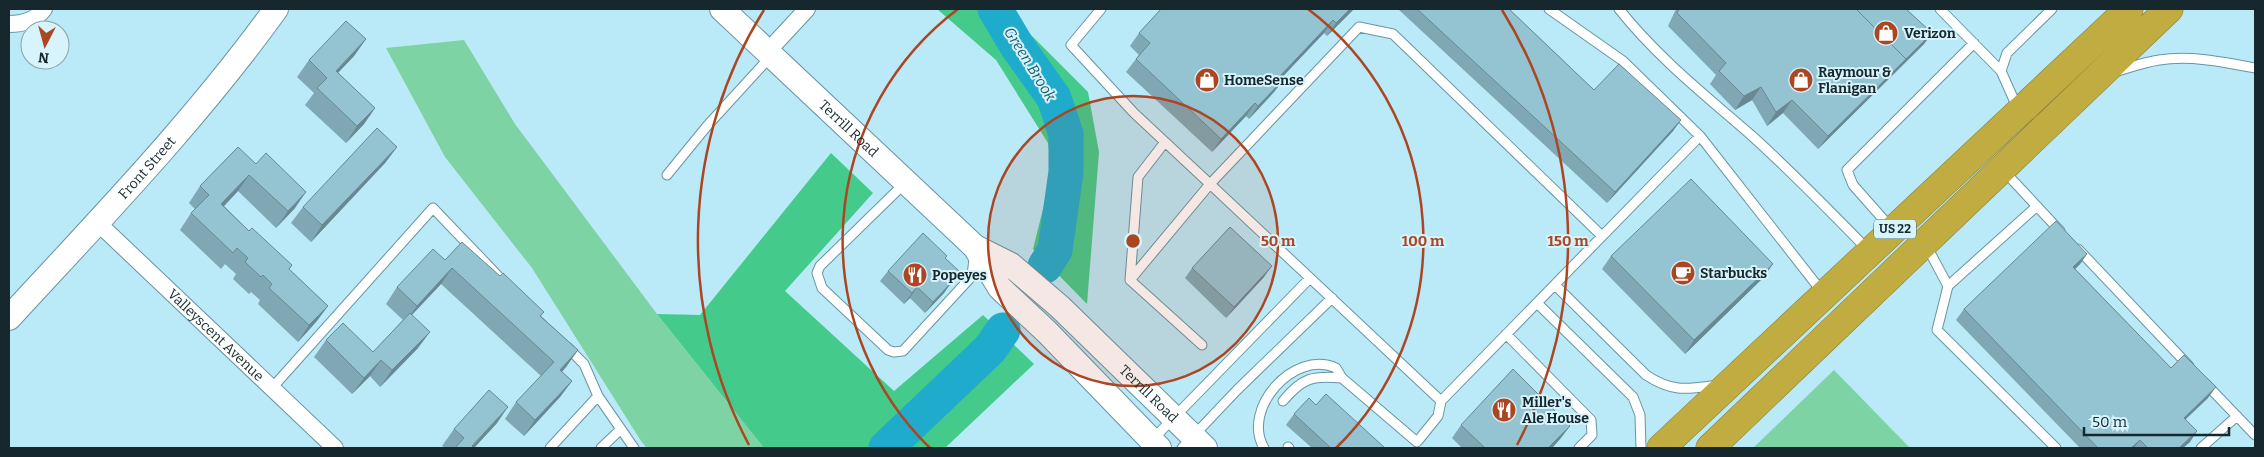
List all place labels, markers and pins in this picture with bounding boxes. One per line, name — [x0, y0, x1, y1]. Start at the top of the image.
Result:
shop icon: Verizon — [1873, 20, 1899, 46]
place label: Verizon — [1904, 25, 1956, 42]
place label: Raymour & Flanigan — [1818, 64, 1892, 97]
shop icon: HomeSense — [1194, 67, 1220, 93]
shop icon: Raymour & Flanigan — [1788, 67, 1814, 93]
place label: HomeSense — [1224, 72, 1304, 89]
centre of rings — [1124, 232, 1142, 250]
cafe icon: Starbucks — [1670, 260, 1696, 286]
restaurant icon: Popeyes — [902, 262, 928, 288]
place label: Starbucks — [1700, 265, 1767, 282]
place label: Popeyes — [932, 267, 987, 284]
place label: Miller's Ale House — [1522, 394, 1589, 427]
restaurant icon: Miller's Ale House — [1491, 397, 1517, 423]

